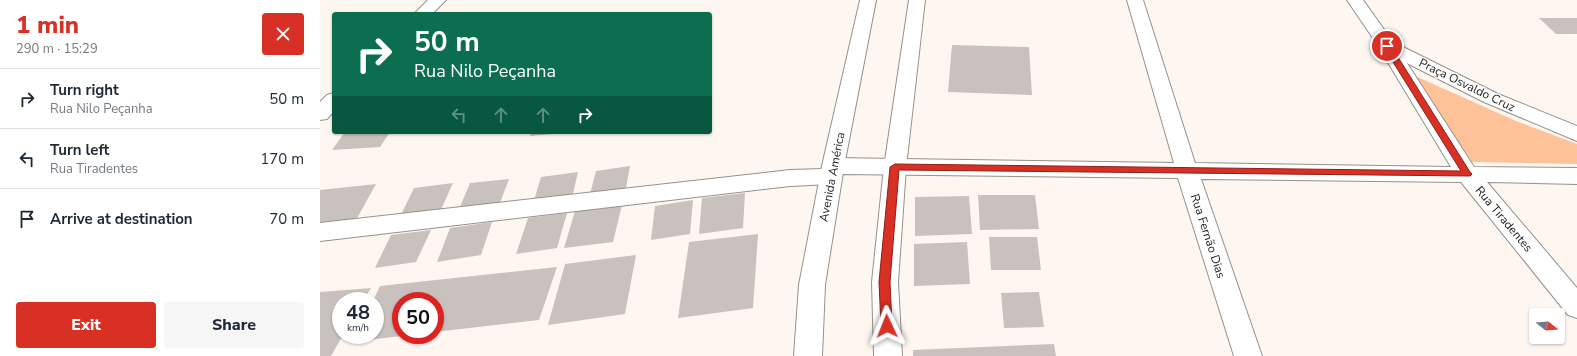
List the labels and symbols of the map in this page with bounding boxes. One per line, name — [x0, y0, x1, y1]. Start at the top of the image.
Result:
pin — [1370, 29, 1404, 63]
street label: Praça Osvaldo Cruz — [1416, 55, 1518, 115]
street label: Avenida América — [815, 131, 849, 223]
street label: Rua Tiradentes — [1472, 183, 1536, 255]
street label: Rua Fernão Dias — [1187, 192, 1229, 281]
speed limit sign: 50 — [392, 292, 444, 344]
position arrow — [866, 305, 908, 347]
north arrow — [1529, 308, 1565, 344]

